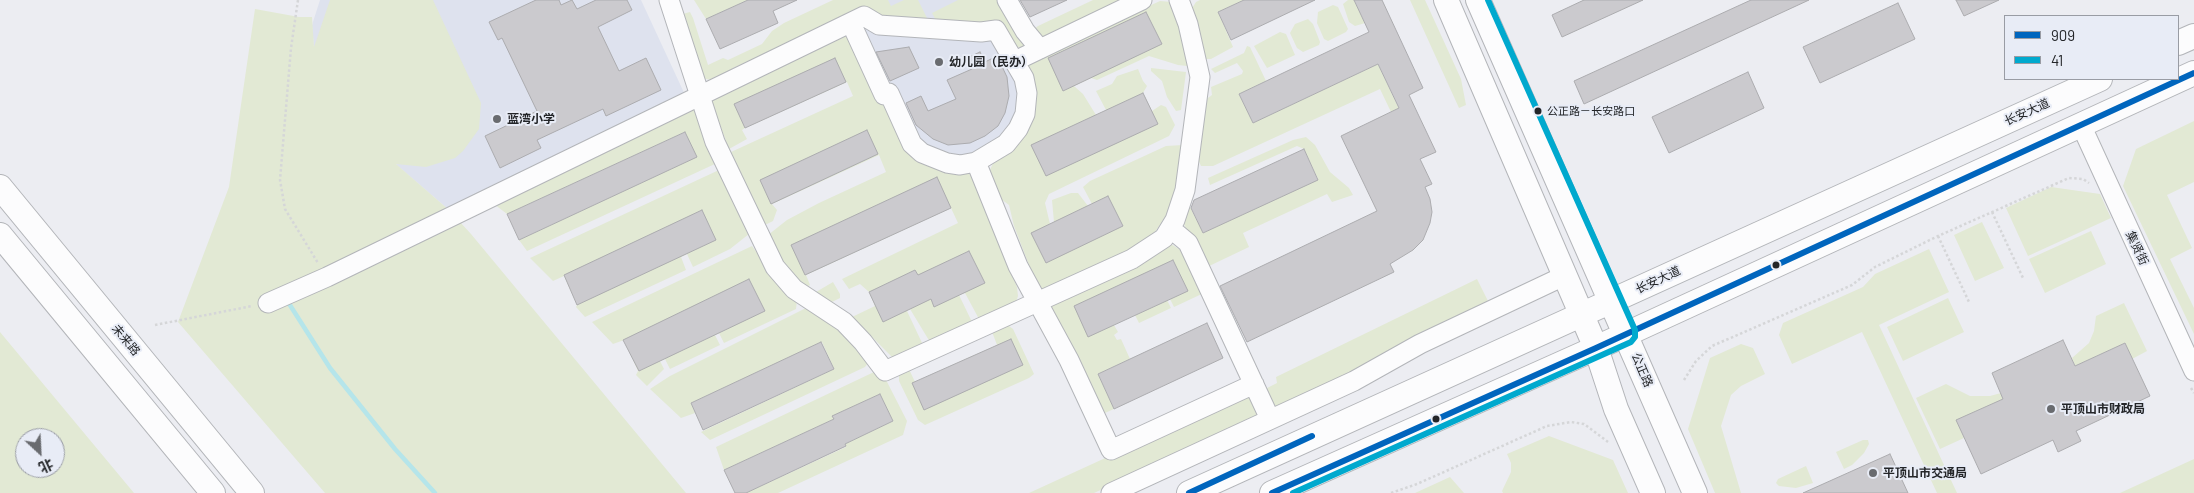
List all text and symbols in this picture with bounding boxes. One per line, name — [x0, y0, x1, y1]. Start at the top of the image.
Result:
legend — [2004, 15, 2179, 80]
text: 909 — [2051, 26, 2075, 44]
text: 41 — [2051, 51, 2063, 69]
place label: 幼儿园（民办） — [949, 55, 1033, 69]
marker: 幼儿园（民办） — [933, 56, 945, 68]
street label: 长安大道 — [2002, 96, 2052, 128]
place label: 公正路－长安路口 — [1547, 104, 1635, 118]
marker: 公正路－长安路口 — [1533, 106, 1543, 116]
place label: 蓝湾小学 — [507, 112, 555, 126]
marker: 蓝湾小学 — [491, 113, 503, 125]
street label: 集贤街 — [2123, 229, 2151, 267]
unlabelled marker — [1771, 260, 1781, 270]
street label: 长安大道 — [1633, 263, 1683, 297]
street label: 未来路 — [109, 322, 143, 358]
street label: 公正路 — [1628, 351, 1656, 389]
place label: 平顶山市财政局 — [2061, 402, 2145, 416]
marker: 平顶山市财政局 — [2045, 403, 2057, 415]
unlabelled marker — [1431, 414, 1441, 424]
north arrow — [15, 428, 65, 478]
text: 北 — [36, 455, 56, 477]
place label: 平顶山市交通局 — [1883, 466, 1967, 480]
marker: 平顶山市交通局 — [1867, 467, 1879, 479]

